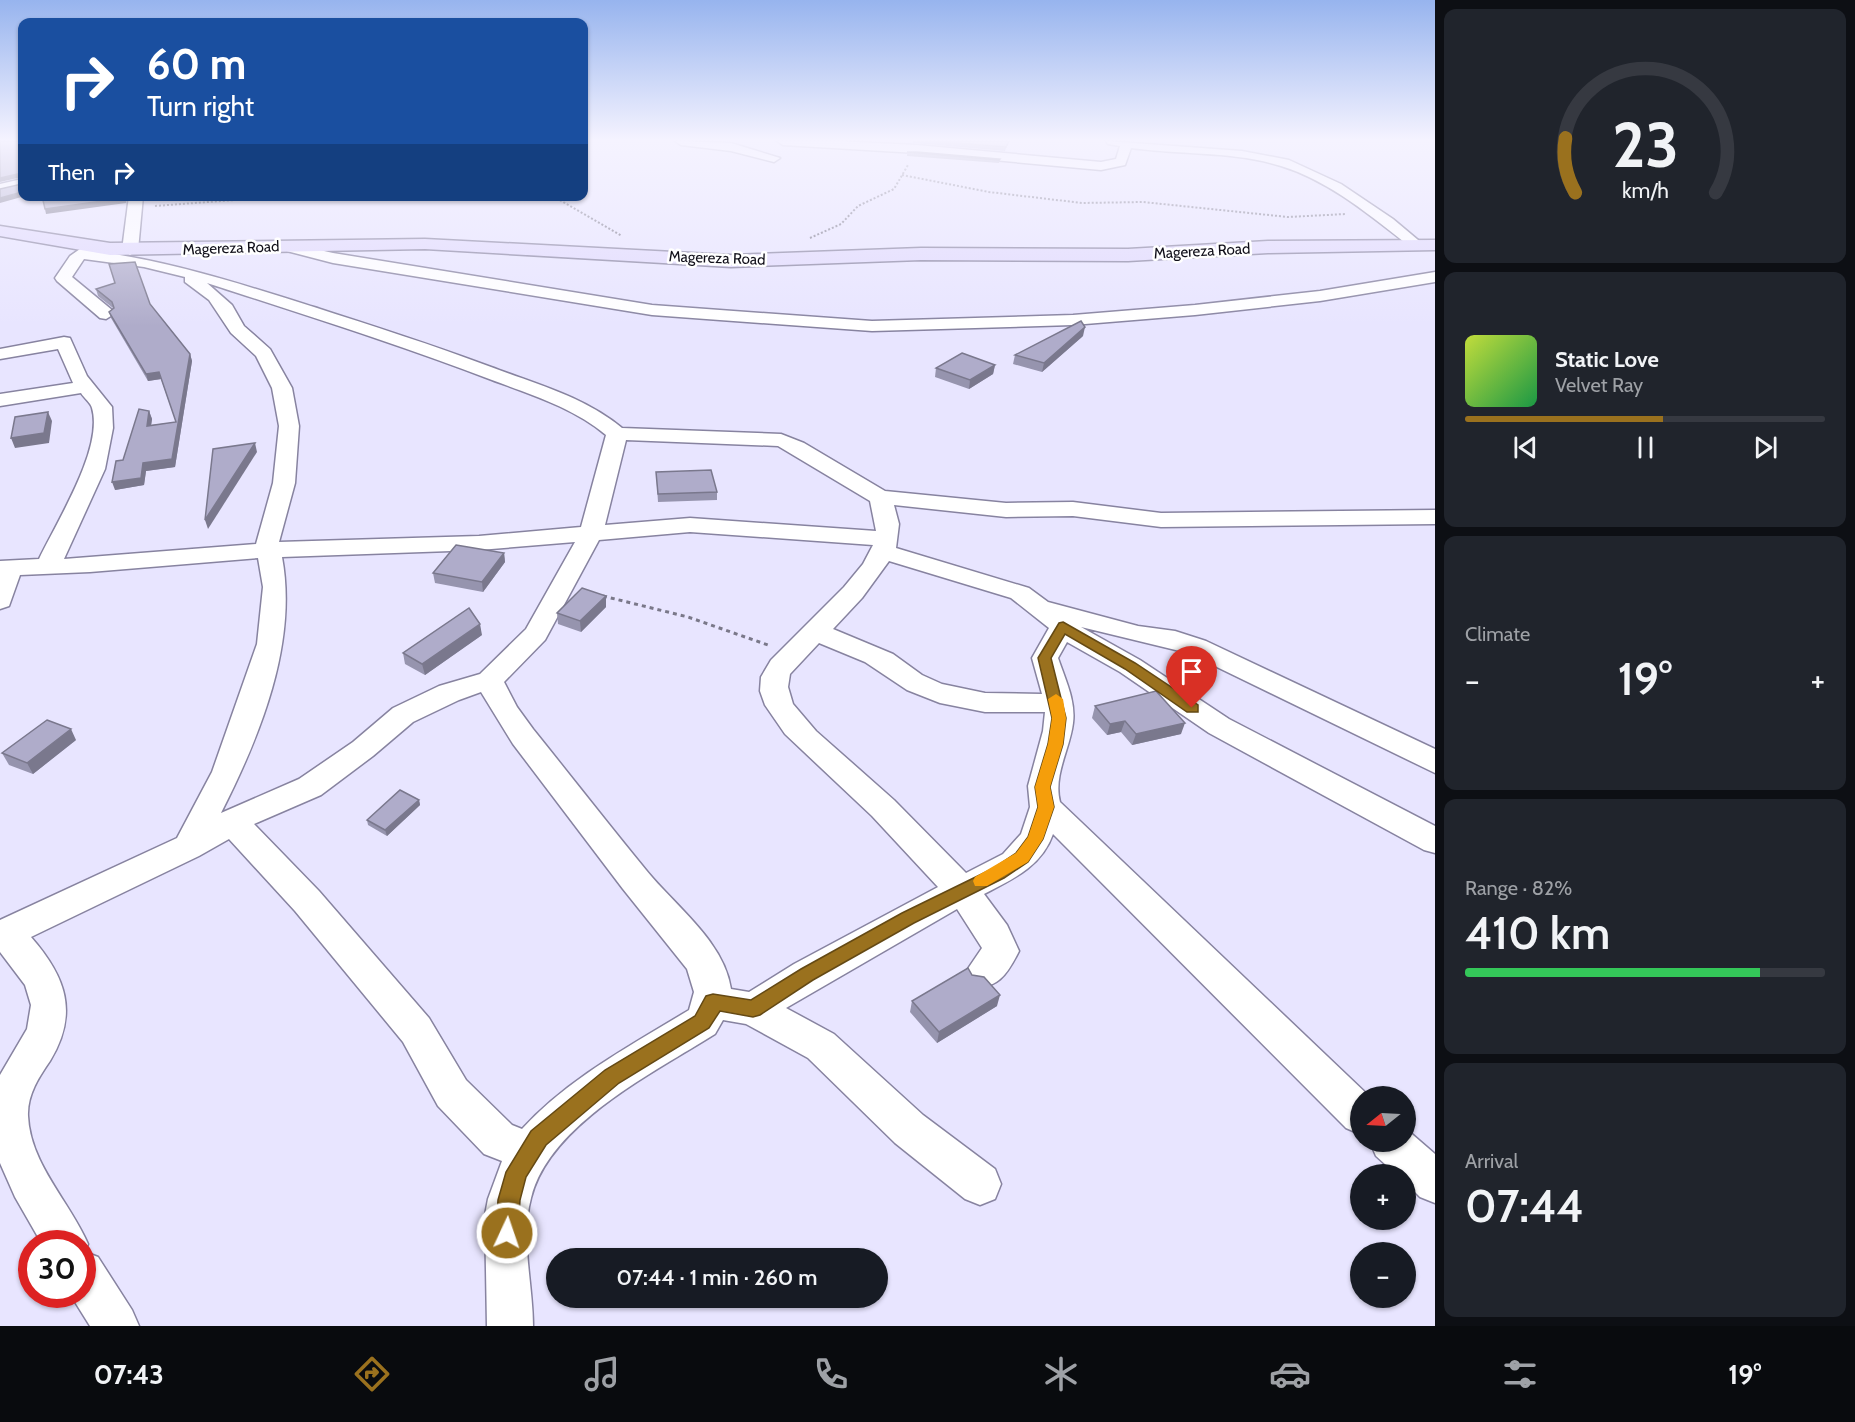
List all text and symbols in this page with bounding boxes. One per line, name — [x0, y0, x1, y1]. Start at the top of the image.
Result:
text: 60 m — [147, 38, 246, 90]
icon: right — [48, 42, 126, 120]
text: Turn right — [147, 90, 254, 123]
text: 23 — [1612, 107, 1678, 183]
icon: right — [107, 156, 140, 189]
text: Then — [48, 159, 95, 186]
text: km/h — [1622, 178, 1668, 204]
street label: Magereza Road — [182, 237, 280, 259]
street label: Magereza Road — [1153, 239, 1251, 263]
street label: Magereza Road — [668, 247, 766, 269]
text: Static Love — [1555, 346, 1659, 373]
text: Velvet Ray — [1555, 373, 1643, 397]
icon: previous — [1509, 431, 1542, 464]
icon: pause — [1629, 431, 1662, 464]
icon: next — [1749, 431, 1782, 464]
text: Climate — [1465, 622, 1530, 646]
pin — [1166, 646, 1217, 708]
text: 19° — [1618, 652, 1672, 706]
icon: arrive — [1175, 655, 1208, 688]
text: − — [1465, 660, 1480, 700]
text: + — [1810, 660, 1825, 700]
text: Range · 82% — [1465, 876, 1572, 900]
text: 410 km — [1465, 906, 1610, 960]
north arrow — [1350, 1086, 1416, 1152]
map controls — [1350, 1086, 1416, 1308]
text: Arrival — [1465, 1149, 1518, 1173]
button: + — [1350, 1164, 1416, 1230]
text: 07:44 — [1465, 1179, 1584, 1233]
position arrow — [475, 1201, 539, 1265]
speed limit sign: 30 — [18, 1230, 96, 1308]
button: − — [1350, 1242, 1416, 1308]
text: 07:44 · 1 min · 260 m — [617, 1264, 817, 1291]
icon: directions — [351, 1353, 393, 1395]
icon: music — [581, 1353, 623, 1395]
icon: phone — [810, 1353, 852, 1395]
icon: climate — [1040, 1353, 1082, 1395]
icon: car — [1269, 1353, 1311, 1395]
icon: filters — [1499, 1353, 1541, 1395]
text: 07:43 — [94, 1358, 164, 1391]
text: 19° — [1728, 1358, 1761, 1391]

